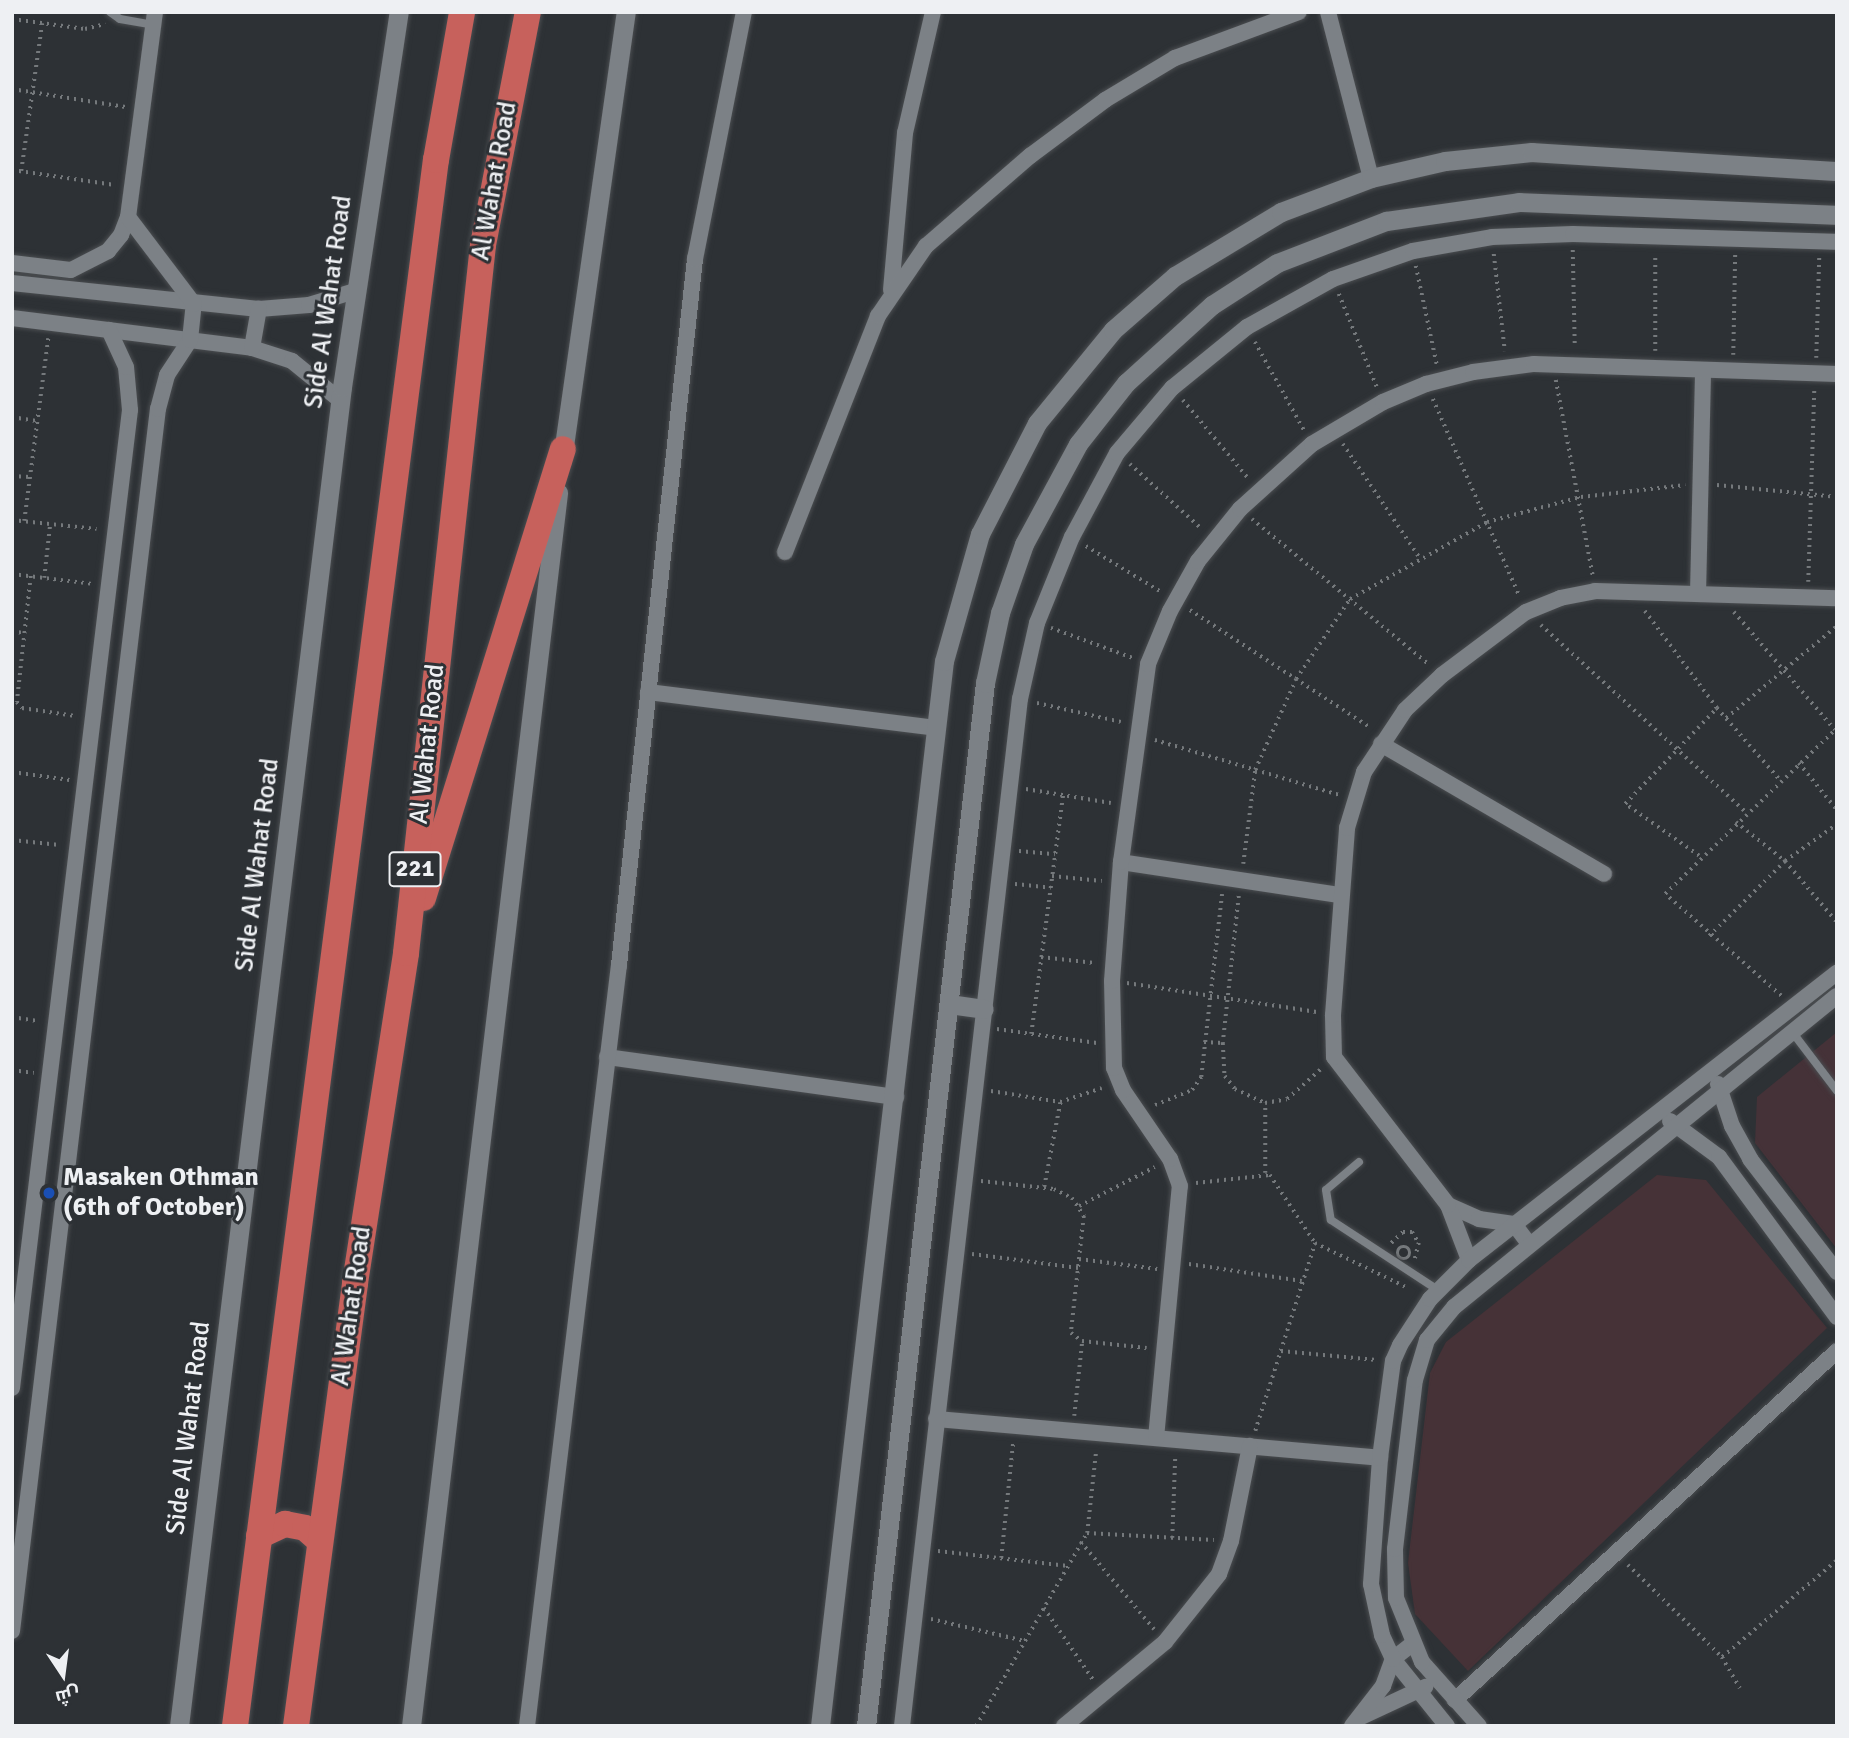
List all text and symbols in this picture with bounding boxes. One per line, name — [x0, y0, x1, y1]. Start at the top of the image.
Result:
street label: Al Wahat Road — [466, 99, 524, 263]
street label: Side Al Wahat Road — [299, 193, 359, 411]
street label: Al Wahat Road — [404, 662, 452, 826]
street label: Side Al Wahat Road — [229, 756, 287, 974]
road number: 221 — [387, 848, 443, 890]
place label: Masaken Othman (6th of October) — [63, 1162, 259, 1224]
marker: Masaken Othman (6th of October) — [41, 1185, 57, 1201]
street label: Al Wahat Road — [325, 1224, 379, 1388]
street label: Side Al Wahat Road — [160, 1319, 218, 1537]
north arrow — [28, 1640, 98, 1710]
text: ش — [53, 1681, 82, 1710]

